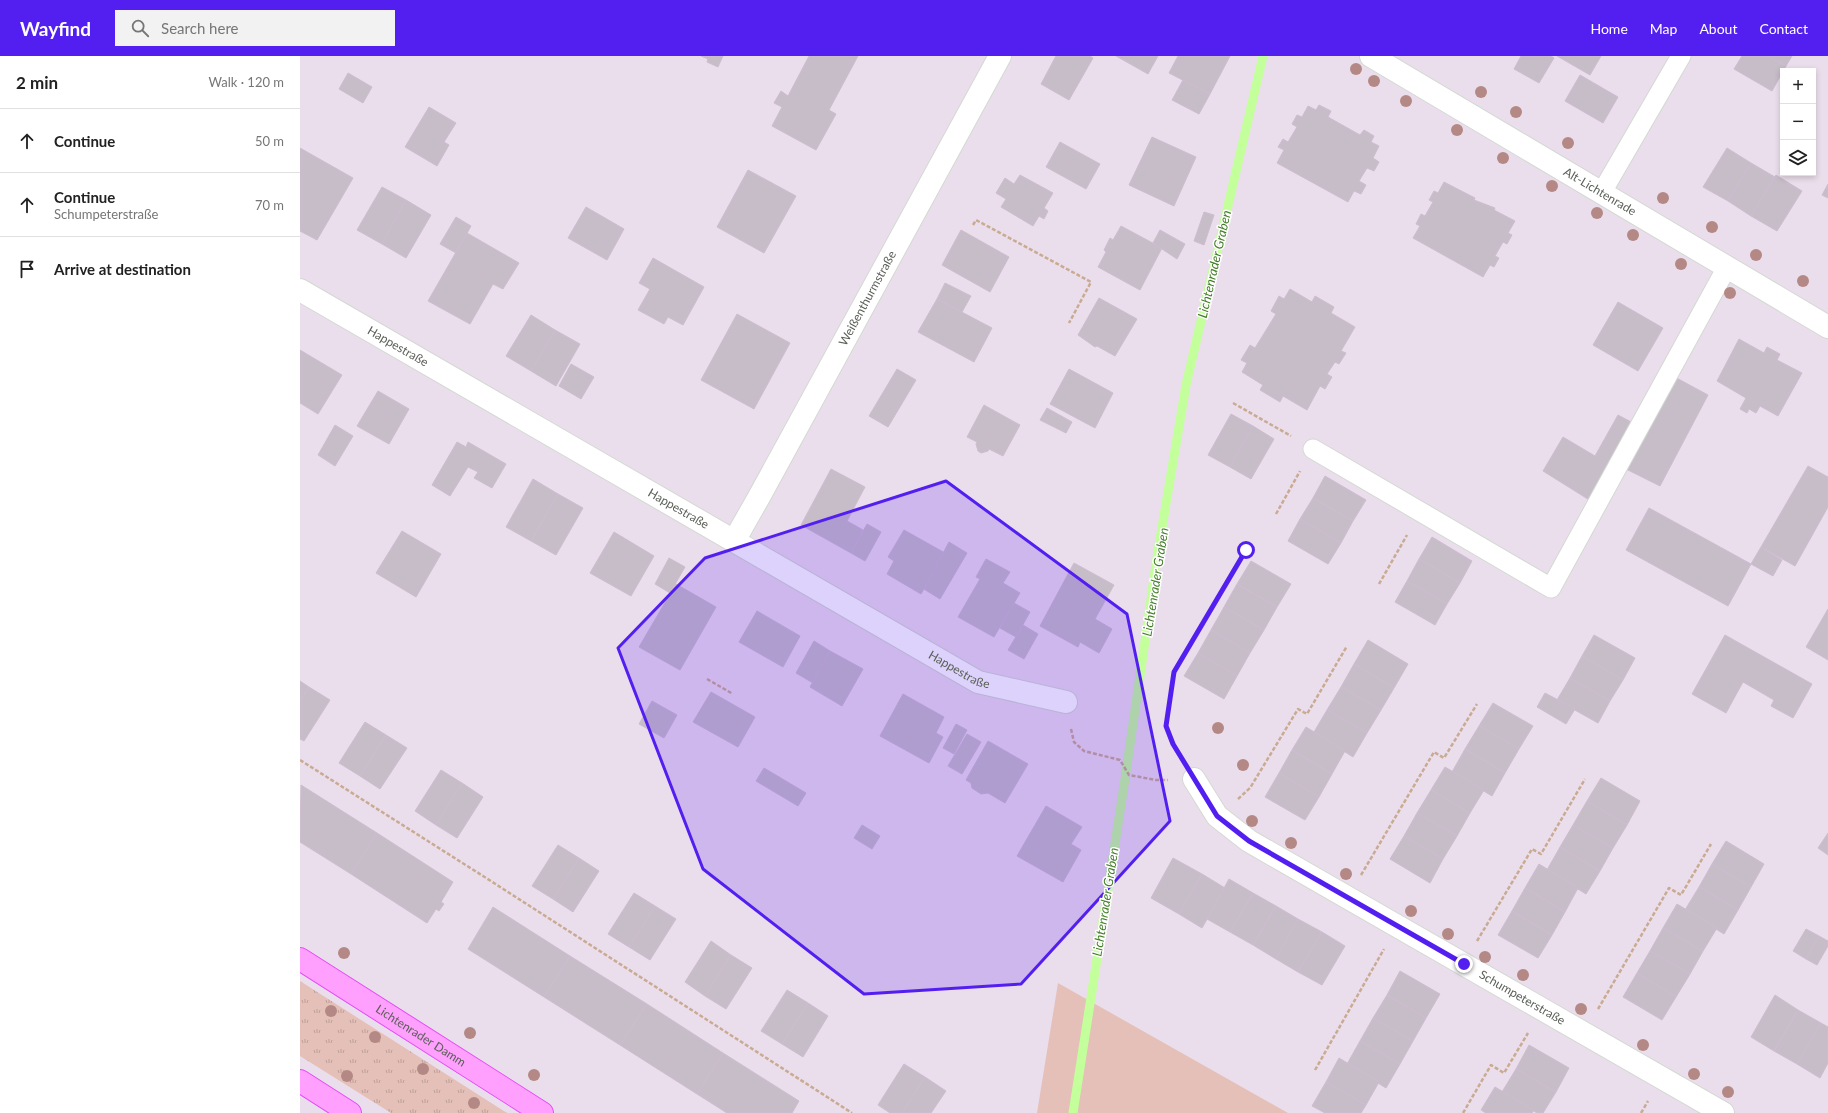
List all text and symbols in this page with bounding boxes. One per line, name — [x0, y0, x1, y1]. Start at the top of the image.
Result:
search box — [115, 10, 395, 46]
text: Wayfind — [20, 17, 91, 40]
icon: search — [129, 17, 151, 39]
text: Search here — [161, 19, 238, 37]
text: Home — [1590, 20, 1628, 37]
text: Map — [1650, 20, 1677, 37]
text: About — [1699, 20, 1737, 37]
text: Contact — [1759, 20, 1808, 37]
map controls — [1780, 68, 1816, 176]
button: + — [1780, 68, 1816, 104]
text: 2 min — [16, 72, 58, 93]
text: Walk · 120 m — [208, 74, 284, 90]
button: − — [1780, 104, 1816, 140]
icon: ahead — [16, 130, 38, 152]
text: Continue — [54, 132, 115, 150]
text: 50 m — [255, 133, 284, 149]
button: layers — [1780, 140, 1816, 176]
street label: Alt-Lichtenrade — [1561, 164, 1639, 219]
text: Continue — [54, 188, 115, 206]
icon: ahead — [16, 194, 38, 216]
text: 70 m — [255, 197, 284, 213]
text: Schumpeterstraße — [54, 206, 159, 222]
water label: Lichtenrader Graben — [1194, 209, 1234, 319]
street label: Weißenthurmstraße — [835, 248, 899, 348]
icon: arrive — [16, 258, 38, 280]
text: Arrive at destination — [54, 260, 191, 278]
street label: Happestraße — [365, 323, 431, 370]
street label: Happestraße — [645, 485, 712, 532]
water label: Lichtenrader Graben — [1138, 526, 1172, 638]
route start — [1237, 541, 1255, 559]
street label: Happestraße — [926, 647, 991, 691]
water label: Lichtenrader Graben — [1088, 846, 1122, 958]
route end — [1455, 955, 1473, 973]
street label: Schumpeterstraße — [1477, 967, 1568, 1028]
street label: Lichtenrader Damm — [373, 1001, 469, 1070]

